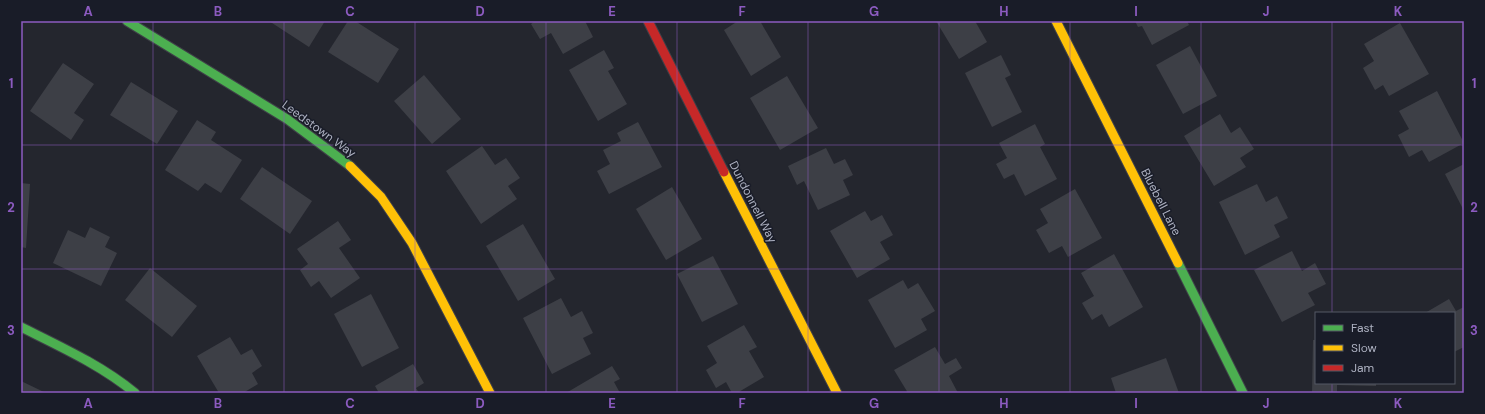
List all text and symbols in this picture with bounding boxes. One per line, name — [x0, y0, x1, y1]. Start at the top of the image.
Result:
text: A — [83, 3, 93, 20]
text: B — [214, 3, 222, 20]
text: C — [345, 3, 355, 20]
text: D — [475, 3, 485, 20]
text: E — [608, 3, 616, 20]
text: F — [738, 3, 746, 20]
text: G — [869, 3, 879, 20]
text: H — [999, 3, 1009, 20]
text: I — [1134, 3, 1138, 20]
text: J — [1262, 3, 1270, 20]
text: K — [1394, 3, 1403, 20]
text: 1 — [9, 75, 13, 92]
text: 1 — [1472, 75, 1476, 92]
street label: Leedstown Way — [279, 97, 359, 161]
street label: Dundonnell Way — [725, 158, 781, 246]
street label: Bluebell Lane — [1137, 166, 1185, 238]
text: 2 — [7, 199, 15, 216]
text: 2 — [1470, 199, 1478, 216]
legend — [1315, 312, 1455, 384]
text: Fast — [1351, 320, 1374, 336]
text: 3 — [7, 322, 15, 339]
text: 3 — [1470, 322, 1478, 339]
text: Slow — [1351, 340, 1377, 356]
text: Jam — [1351, 360, 1374, 376]
text: A — [83, 395, 93, 412]
text: B — [214, 395, 222, 412]
text: C — [345, 395, 355, 412]
text: D — [475, 395, 485, 412]
text: E — [608, 395, 616, 412]
text: F — [738, 395, 746, 412]
text: G — [869, 395, 879, 412]
text: H — [999, 395, 1009, 412]
text: I — [1134, 395, 1138, 412]
text: J — [1262, 395, 1270, 412]
text: K — [1394, 395, 1403, 412]

